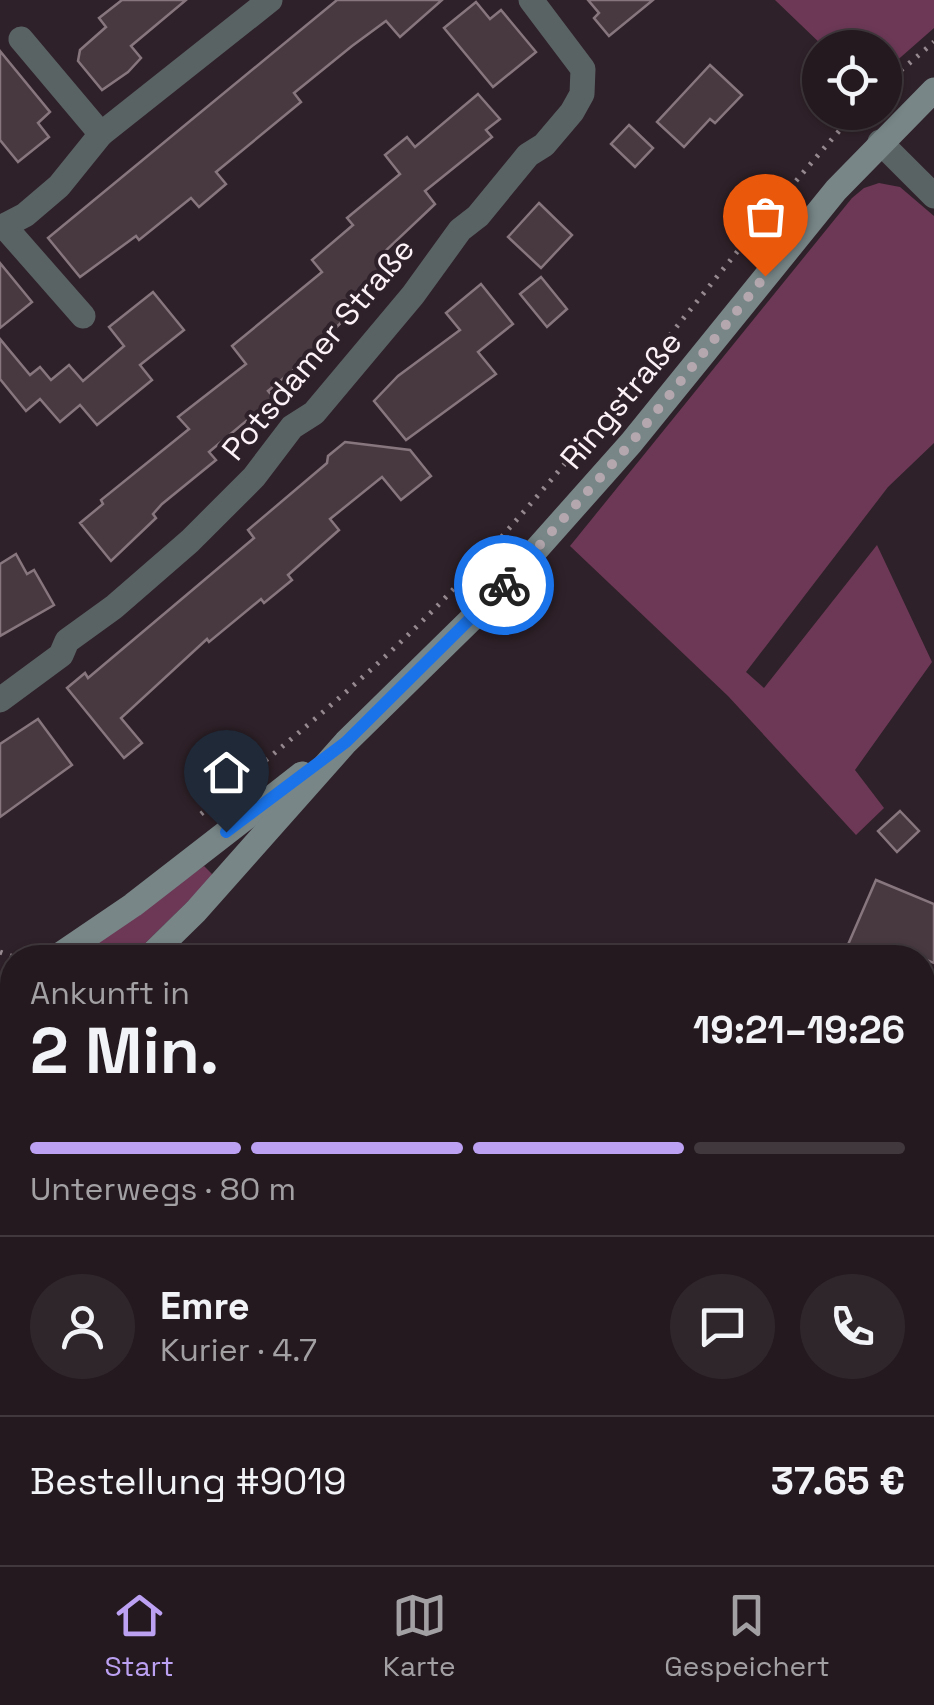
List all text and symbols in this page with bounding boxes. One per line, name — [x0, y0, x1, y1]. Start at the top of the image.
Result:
map controls — [802, 30, 902, 130]
button: locate — [802, 30, 902, 130]
pin — [723, 174, 808, 277]
icon: bag — [738, 189, 793, 244]
street label: Potsdamer Straße — [213, 229, 423, 469]
street label: Ringstraße — [552, 323, 690, 477]
courier — [454, 535, 554, 635]
icon: bike — [477, 558, 532, 613]
pin — [184, 730, 269, 833]
icon: home — [199, 745, 254, 800]
text: Ankunft in — [30, 973, 190, 1013]
text: 19:21–19:26 — [693, 1006, 905, 1054]
text: 2 Min. — [30, 1009, 219, 1092]
text: Unterwegs · 80 m — [30, 1169, 296, 1209]
button: person — [30, 1274, 135, 1379]
button: chat — [670, 1274, 775, 1379]
button: phone — [800, 1274, 905, 1379]
text: Emre — [160, 1282, 250, 1330]
text: Kurier · 4.7 — [160, 1330, 317, 1370]
text: Bestellung #9019 — [30, 1457, 346, 1505]
text: 37.65 € — [771, 1457, 905, 1505]
tab: Start — [104, 1588, 174, 1684]
tab: Karte — [383, 1588, 456, 1684]
tab: Gespeichert — [664, 1588, 830, 1684]

